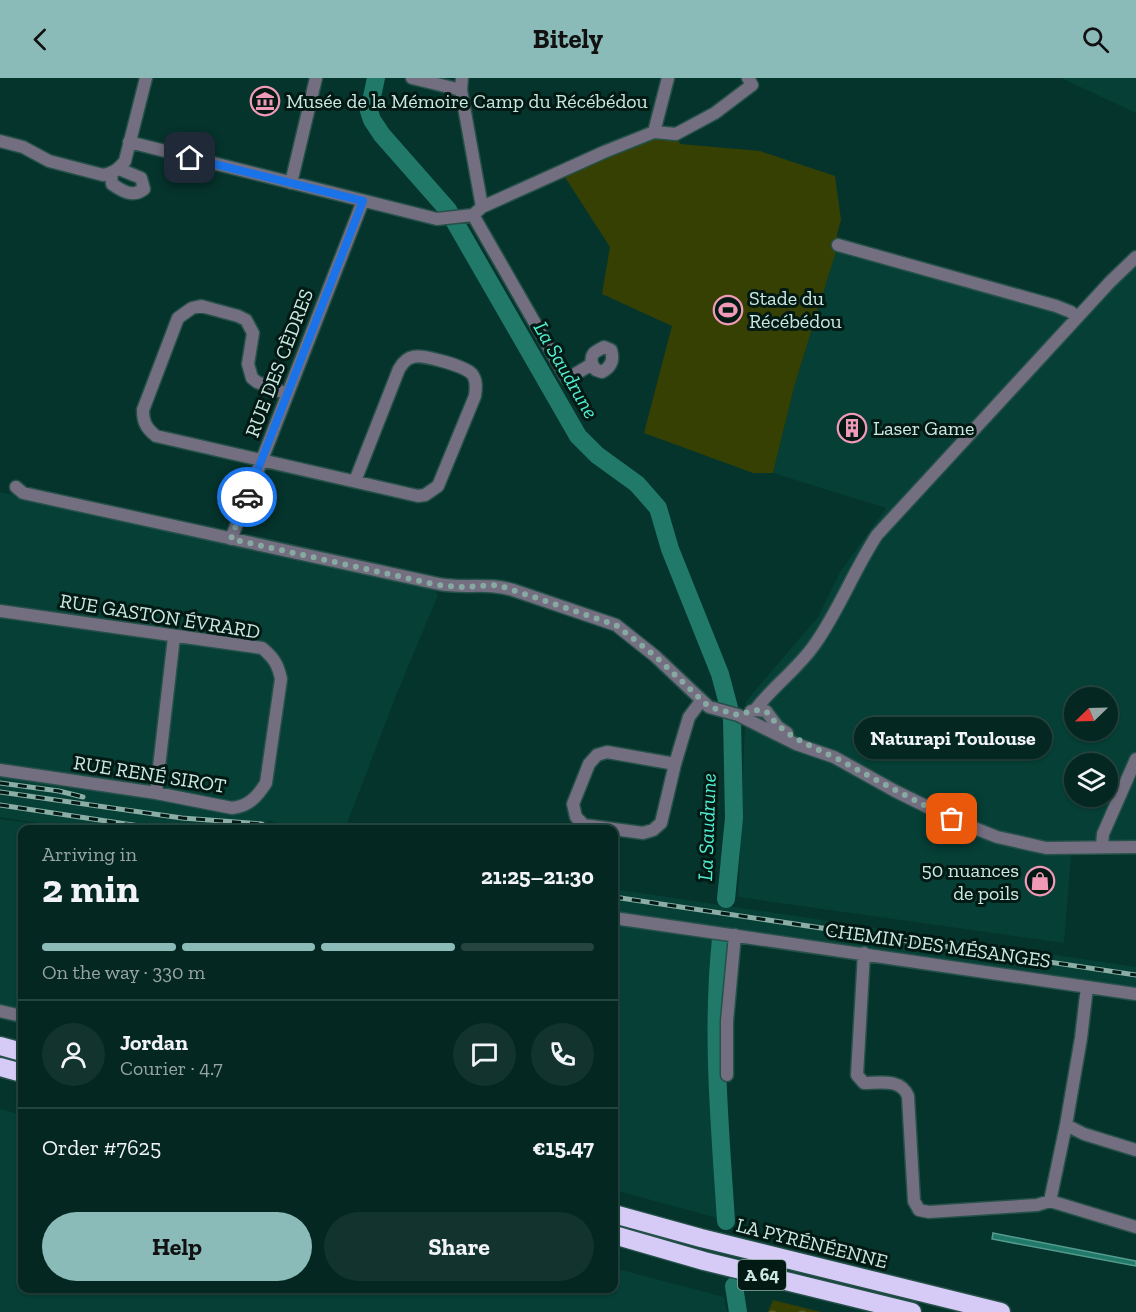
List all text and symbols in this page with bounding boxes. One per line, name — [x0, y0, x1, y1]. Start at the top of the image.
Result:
icon: back — [24, 23, 57, 56]
text: Bitely — [533, 23, 603, 55]
icon: search — [1079, 23, 1112, 56]
museum icon: Musée de la Mémoire Camp du Récébédou — [249, 85, 281, 117]
place label: Musée de la Mémoire Camp du Récébédou — [286, 89, 648, 113]
pin — [164, 132, 215, 183]
icon: home — [173, 141, 206, 174]
street label: RUE DES CÈDRES — [240, 285, 318, 441]
place label: Stade du Récébédou — [749, 286, 842, 333]
sports icon: Stade du Récébédou — [712, 294, 744, 326]
water label: La Saudrune — [529, 317, 604, 423]
building icon: Laser Game — [836, 412, 868, 444]
place label: Laser Game — [873, 416, 974, 440]
courier — [217, 467, 277, 527]
icon: car — [231, 481, 264, 514]
street label: RUE GASTON ÉVRARD — [58, 588, 262, 644]
north arrow — [1064, 687, 1118, 741]
map controls — [1064, 687, 1118, 807]
callout: Naturapi Toulouse — [853, 717, 1051, 759]
text: Naturapi Toulouse — [870, 726, 1036, 750]
street label: RUE RENÉ SIROT — [72, 750, 228, 798]
button: layers — [1064, 753, 1118, 807]
water label: La Saudrune — [692, 773, 721, 881]
pin — [926, 793, 977, 844]
icon: bag — [935, 802, 968, 835]
text: Arriving in — [42, 842, 137, 866]
place label: 50 nuances de poils — [922, 858, 1019, 905]
text: 21:25–21:30 — [481, 863, 594, 890]
text: 2 min — [42, 865, 139, 912]
shop icon: 50 nuances de poils — [1024, 865, 1056, 897]
street label: CHEMIN DES MÉSANGES — [824, 917, 1052, 973]
text: On the way · 330 m — [42, 960, 205, 984]
button: person — [42, 1023, 105, 1086]
button: chat — [453, 1023, 516, 1086]
button: phone — [531, 1023, 594, 1086]
text: Jordan — [120, 1029, 188, 1056]
text: Courier · 4.7 — [120, 1056, 223, 1080]
text: Order #7625 — [42, 1134, 161, 1161]
text: €15.47 — [533, 1134, 594, 1161]
button: Help — [42, 1212, 312, 1281]
button: Share — [324, 1212, 594, 1281]
street label: LA PYRÉNÉENNE — [734, 1213, 890, 1273]
road number: A 64 — [738, 1260, 786, 1290]

